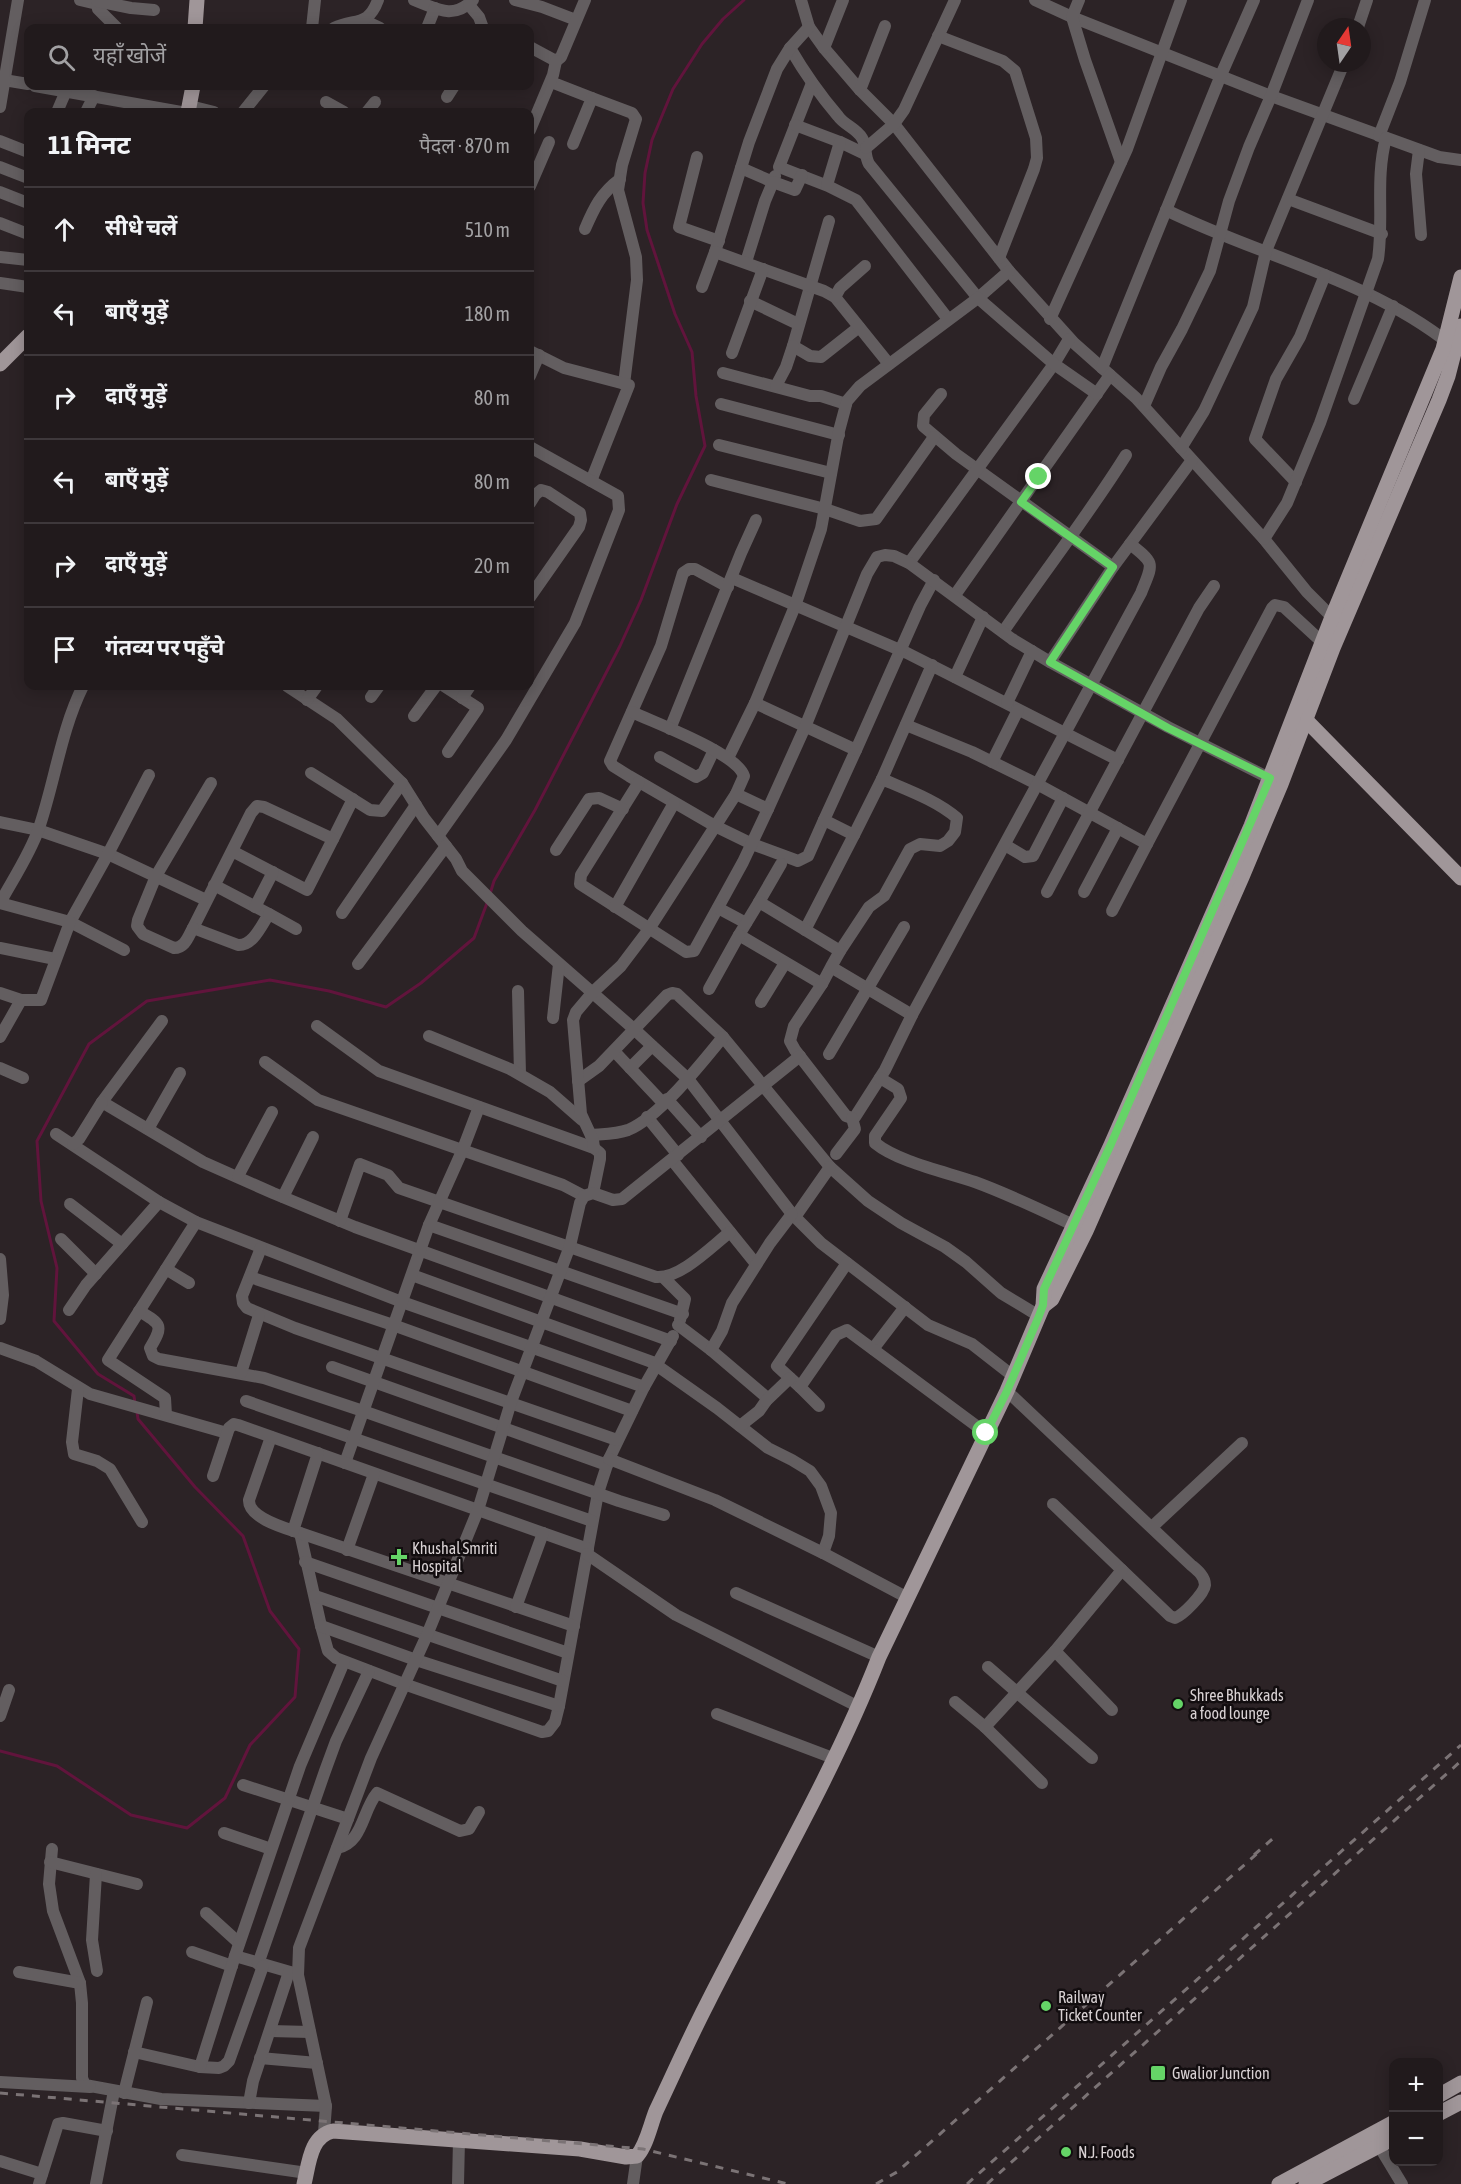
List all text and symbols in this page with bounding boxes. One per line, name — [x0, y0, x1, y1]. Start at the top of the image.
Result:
north arrow — [1317, 18, 1371, 72]
search box — [24, 24, 534, 90]
icon: search — [45, 41, 78, 74]
text: यहाँ खोजें — [93, 42, 166, 68]
text: 11 मिनट — [48, 130, 131, 160]
text: पैदल · 870 m — [419, 134, 510, 157]
icon: ahead — [48, 213, 81, 246]
text: सीधे चलें — [105, 214, 177, 240]
text: 510 m — [465, 218, 510, 241]
icon: left — [48, 297, 81, 330]
text: बाएँ मुड़ें — [105, 298, 168, 324]
text: 180 m — [465, 302, 510, 325]
icon: right — [48, 381, 81, 414]
text: दाएँ मुड़ें — [105, 382, 167, 408]
text: 80 m — [474, 386, 510, 409]
route end — [1025, 463, 1051, 489]
icon: left — [48, 465, 81, 498]
text: बाएँ मुड़ें — [105, 466, 168, 492]
text: 80 m — [474, 470, 510, 493]
icon: right — [48, 549, 81, 582]
text: दाएँ मुड़ें — [105, 550, 167, 576]
text: 20 m — [474, 554, 510, 577]
icon: arrive — [48, 633, 81, 666]
text: गंतव्य पर पहुँचे — [105, 634, 224, 660]
route start — [972, 1419, 998, 1445]
place label: Khushal Smriti Hospital — [412, 1539, 498, 1576]
marker: Khushal Smriti Hospital — [390, 1548, 408, 1566]
place label: Shree Bhukkads a food lounge — [1190, 1686, 1284, 1723]
marker: Shree Bhukkads a food lounge — [1171, 1697, 1185, 1711]
place label: Railway Ticket Counter — [1058, 1988, 1142, 2024]
marker: Railway Ticket Counter — [1039, 1999, 1053, 2013]
map controls — [1389, 2058, 1443, 2166]
button: + — [1389, 2058, 1443, 2112]
marker: Gwalior Junction — [1149, 2064, 1167, 2082]
place label: Gwalior Junction — [1172, 2064, 1270, 2082]
button: − — [1389, 2112, 1443, 2166]
place label: N.J. Foods — [1078, 2143, 1135, 2161]
marker: N.J. Foods — [1059, 2145, 1073, 2159]

